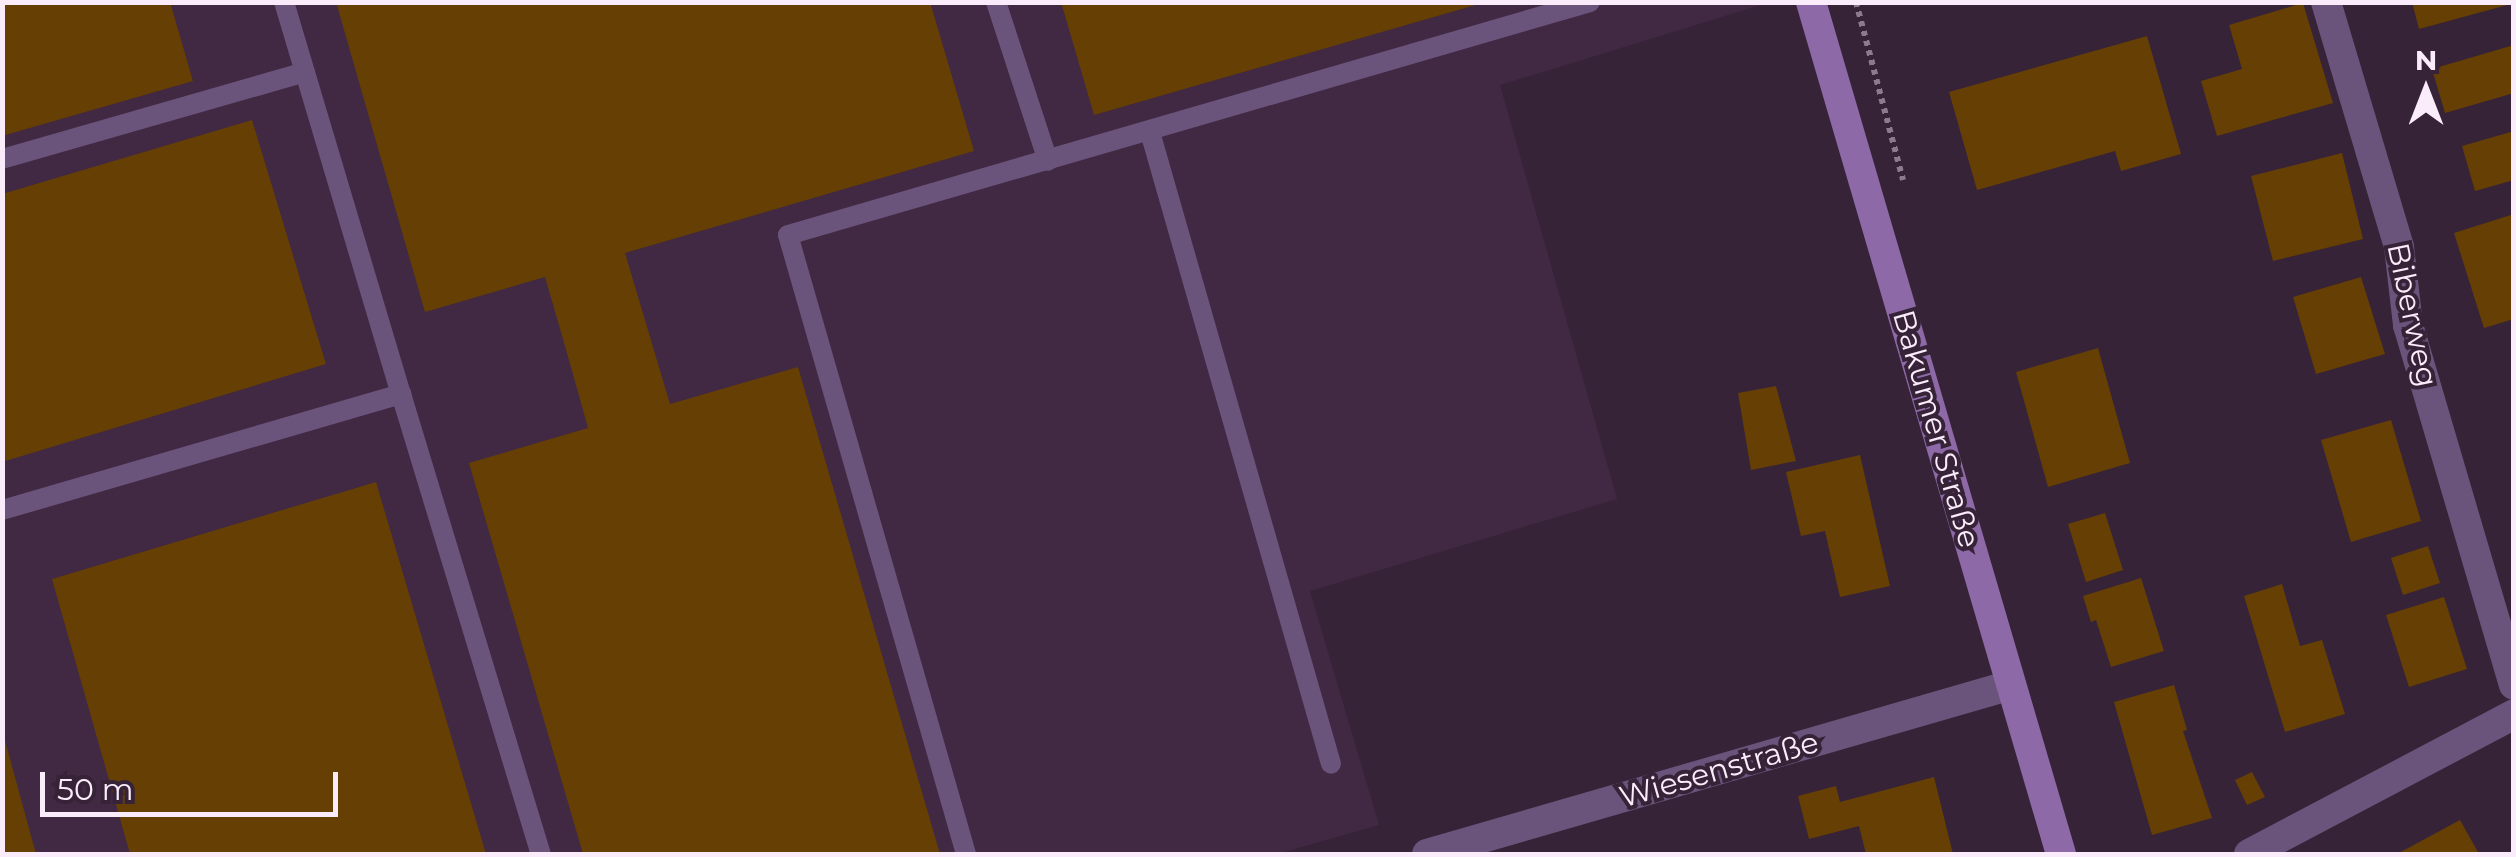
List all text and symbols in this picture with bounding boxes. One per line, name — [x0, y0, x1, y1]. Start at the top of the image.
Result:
north arrow — [2376, 40, 2476, 140]
text: N — [2415, 43, 2437, 77]
street label: Biberweg — [2379, 240, 2445, 390]
street label: Bakumer Straße — [1885, 306, 1987, 552]
street label: Wiesenstraße — [1615, 724, 1823, 816]
scale bar — [45, 752, 342, 814]
text: 50 m — [57, 771, 134, 808]

